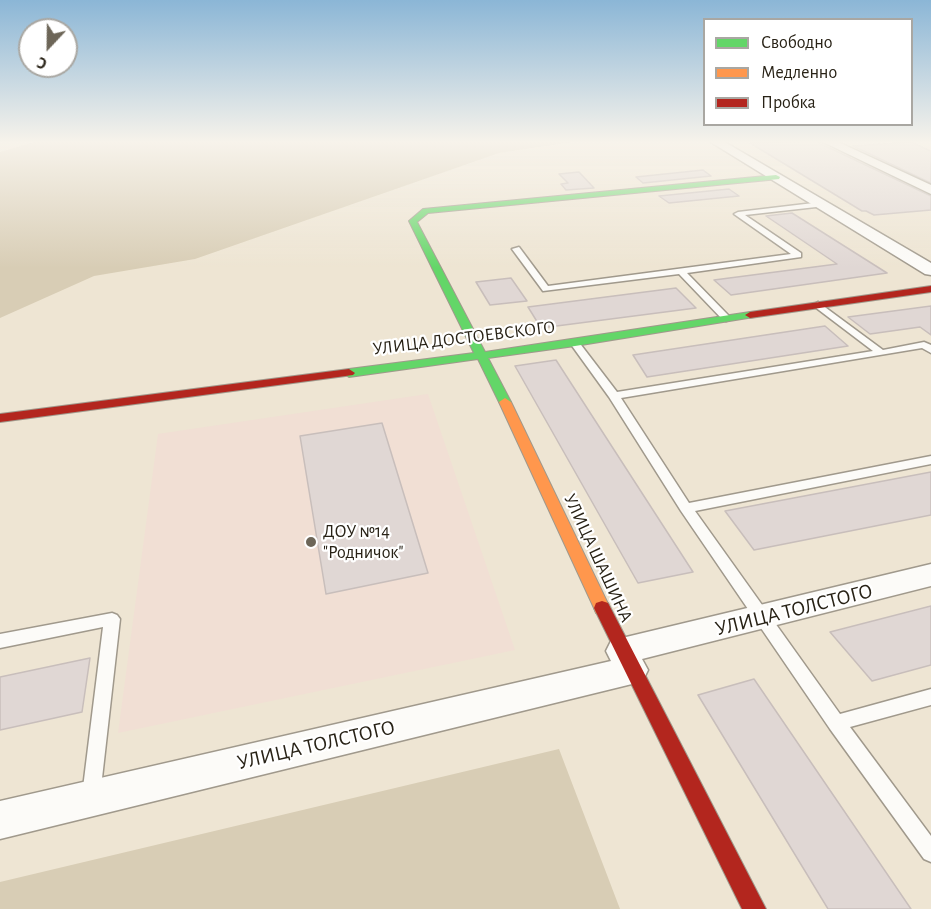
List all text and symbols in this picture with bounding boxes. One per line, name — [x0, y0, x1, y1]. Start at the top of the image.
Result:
north arrow — [18, 18, 78, 78]
legend — [703, 18, 913, 126]
text: Свободно — [761, 34, 833, 52]
text: С — [35, 54, 49, 72]
text: Медленно — [761, 64, 837, 82]
text: Пробка — [761, 94, 816, 112]
street label: УЛИЦА ДОСТОЕВСКОГО — [372, 316, 556, 360]
street label: УЛИЦА ШАШИНА — [559, 490, 637, 626]
place label: ДОУ №14 "Родничок" — [323, 521, 403, 564]
marker: ДОУ №14 "Родничок" — [304, 535, 318, 549]
street label: УЛИЦА ТОЛСТОГО — [713, 578, 875, 642]
street label: УЛИЦА ТОЛСТОГО — [235, 715, 397, 775]

